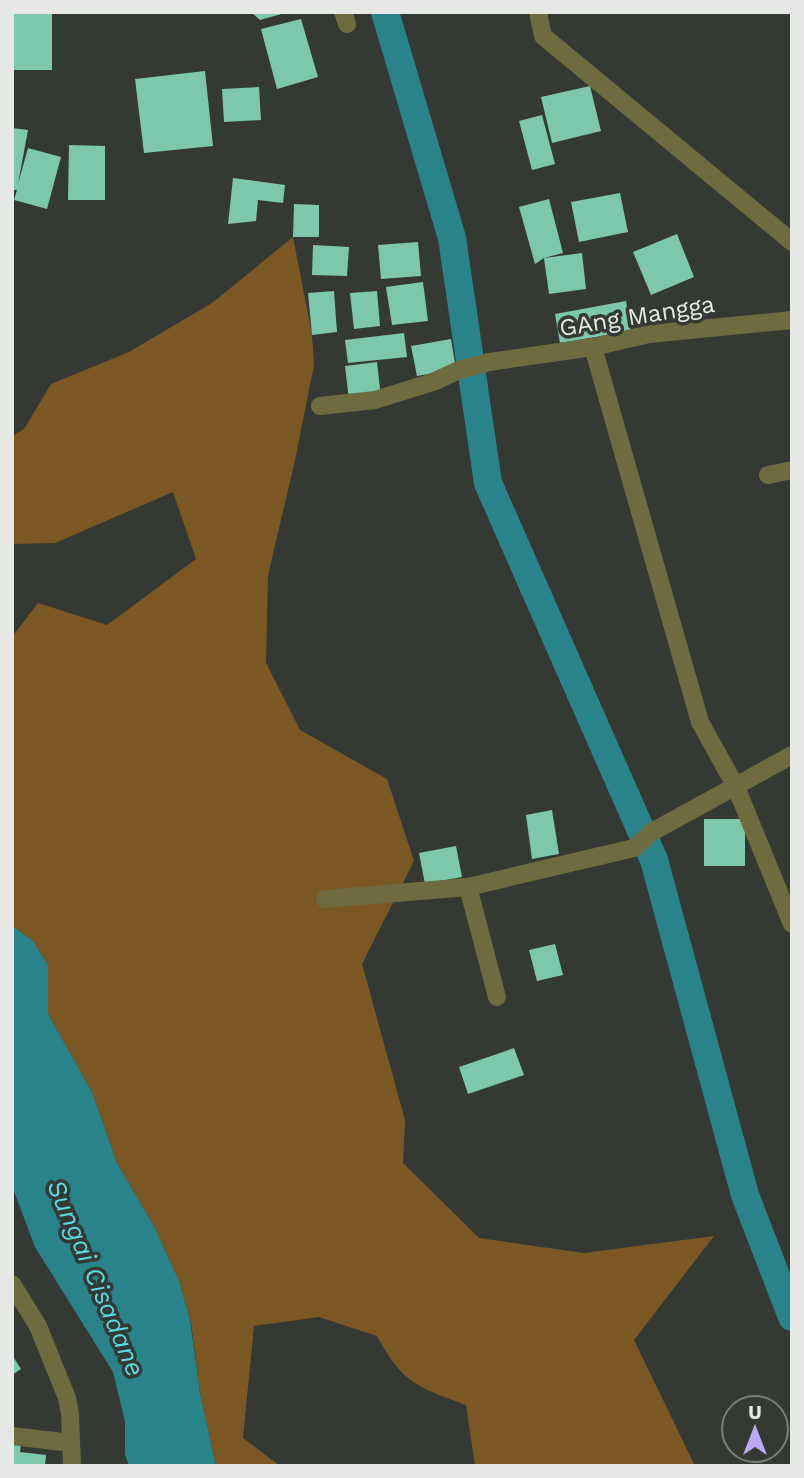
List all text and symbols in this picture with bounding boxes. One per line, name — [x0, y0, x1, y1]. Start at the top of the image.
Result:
street label: GAng Mangga — [557, 290, 717, 342]
water label: Sungai Cisadane — [41, 1175, 151, 1381]
north arrow — [720, 1394, 790, 1464]
text: U — [748, 1401, 762, 1424]

